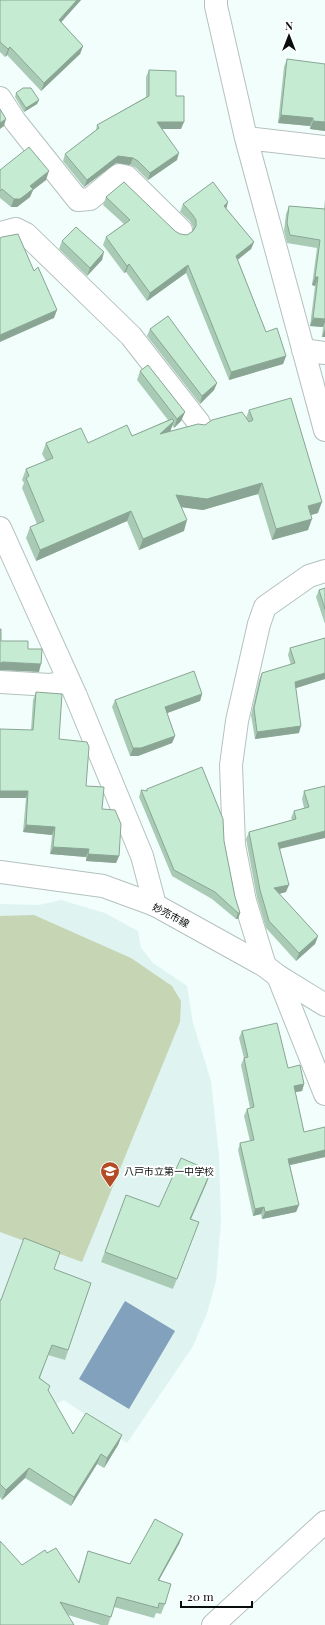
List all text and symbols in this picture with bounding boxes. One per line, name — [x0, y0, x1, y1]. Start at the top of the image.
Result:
north arrow — [269, 16, 309, 56]
text: N — [285, 18, 293, 33]
street label: 妙売市線 — [150, 899, 192, 931]
school or university icon: 八戸市立第一中学校 — [99, 1160, 121, 1188]
place label: 八戸市立第一中学校 — [124, 1164, 214, 1178]
scale bar — [181, 1583, 252, 1609]
text: 20 m — [187, 1588, 214, 1604]

